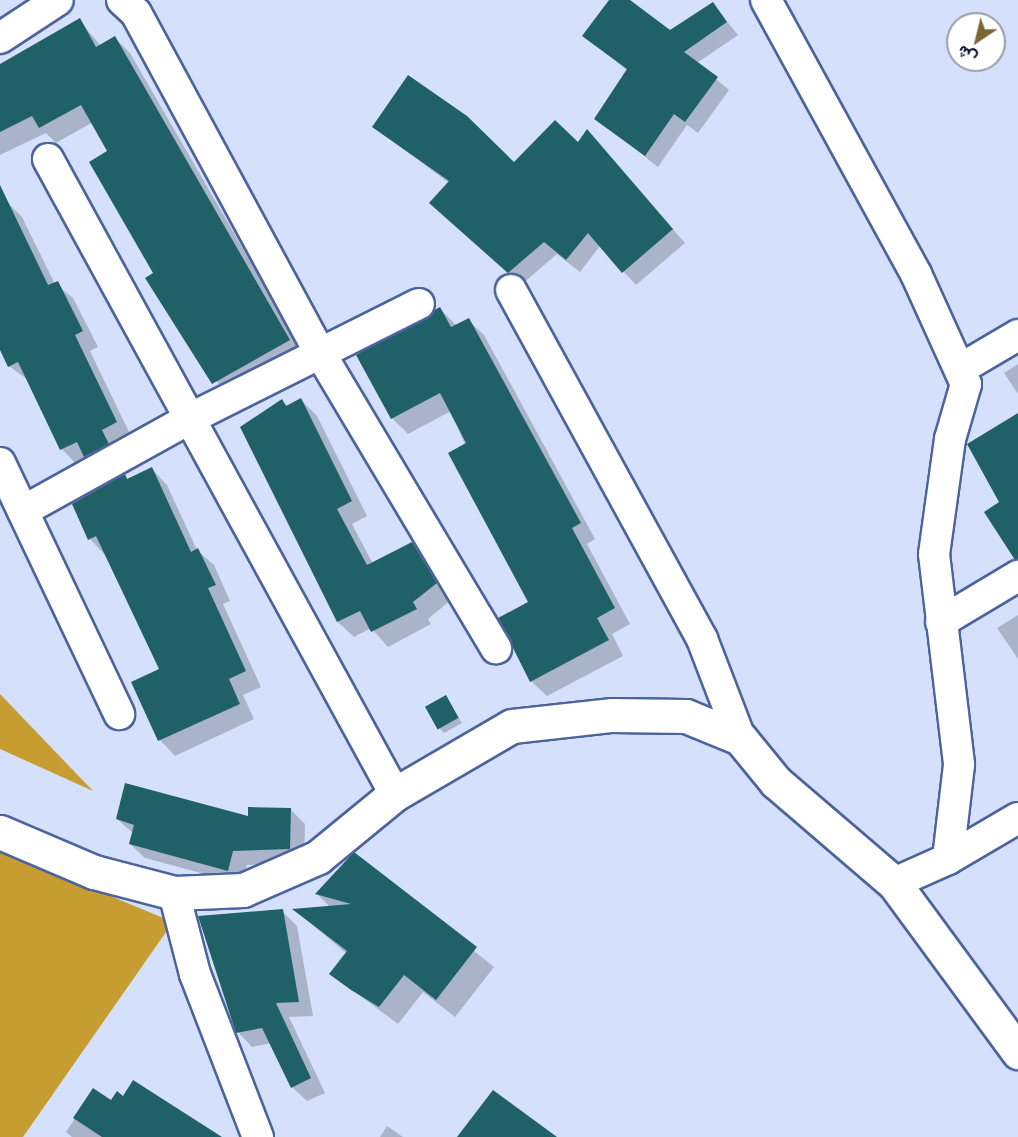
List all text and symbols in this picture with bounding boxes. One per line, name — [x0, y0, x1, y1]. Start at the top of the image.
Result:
north arrow — [946, 12, 1006, 72]
text: ش — [953, 41, 981, 70]

